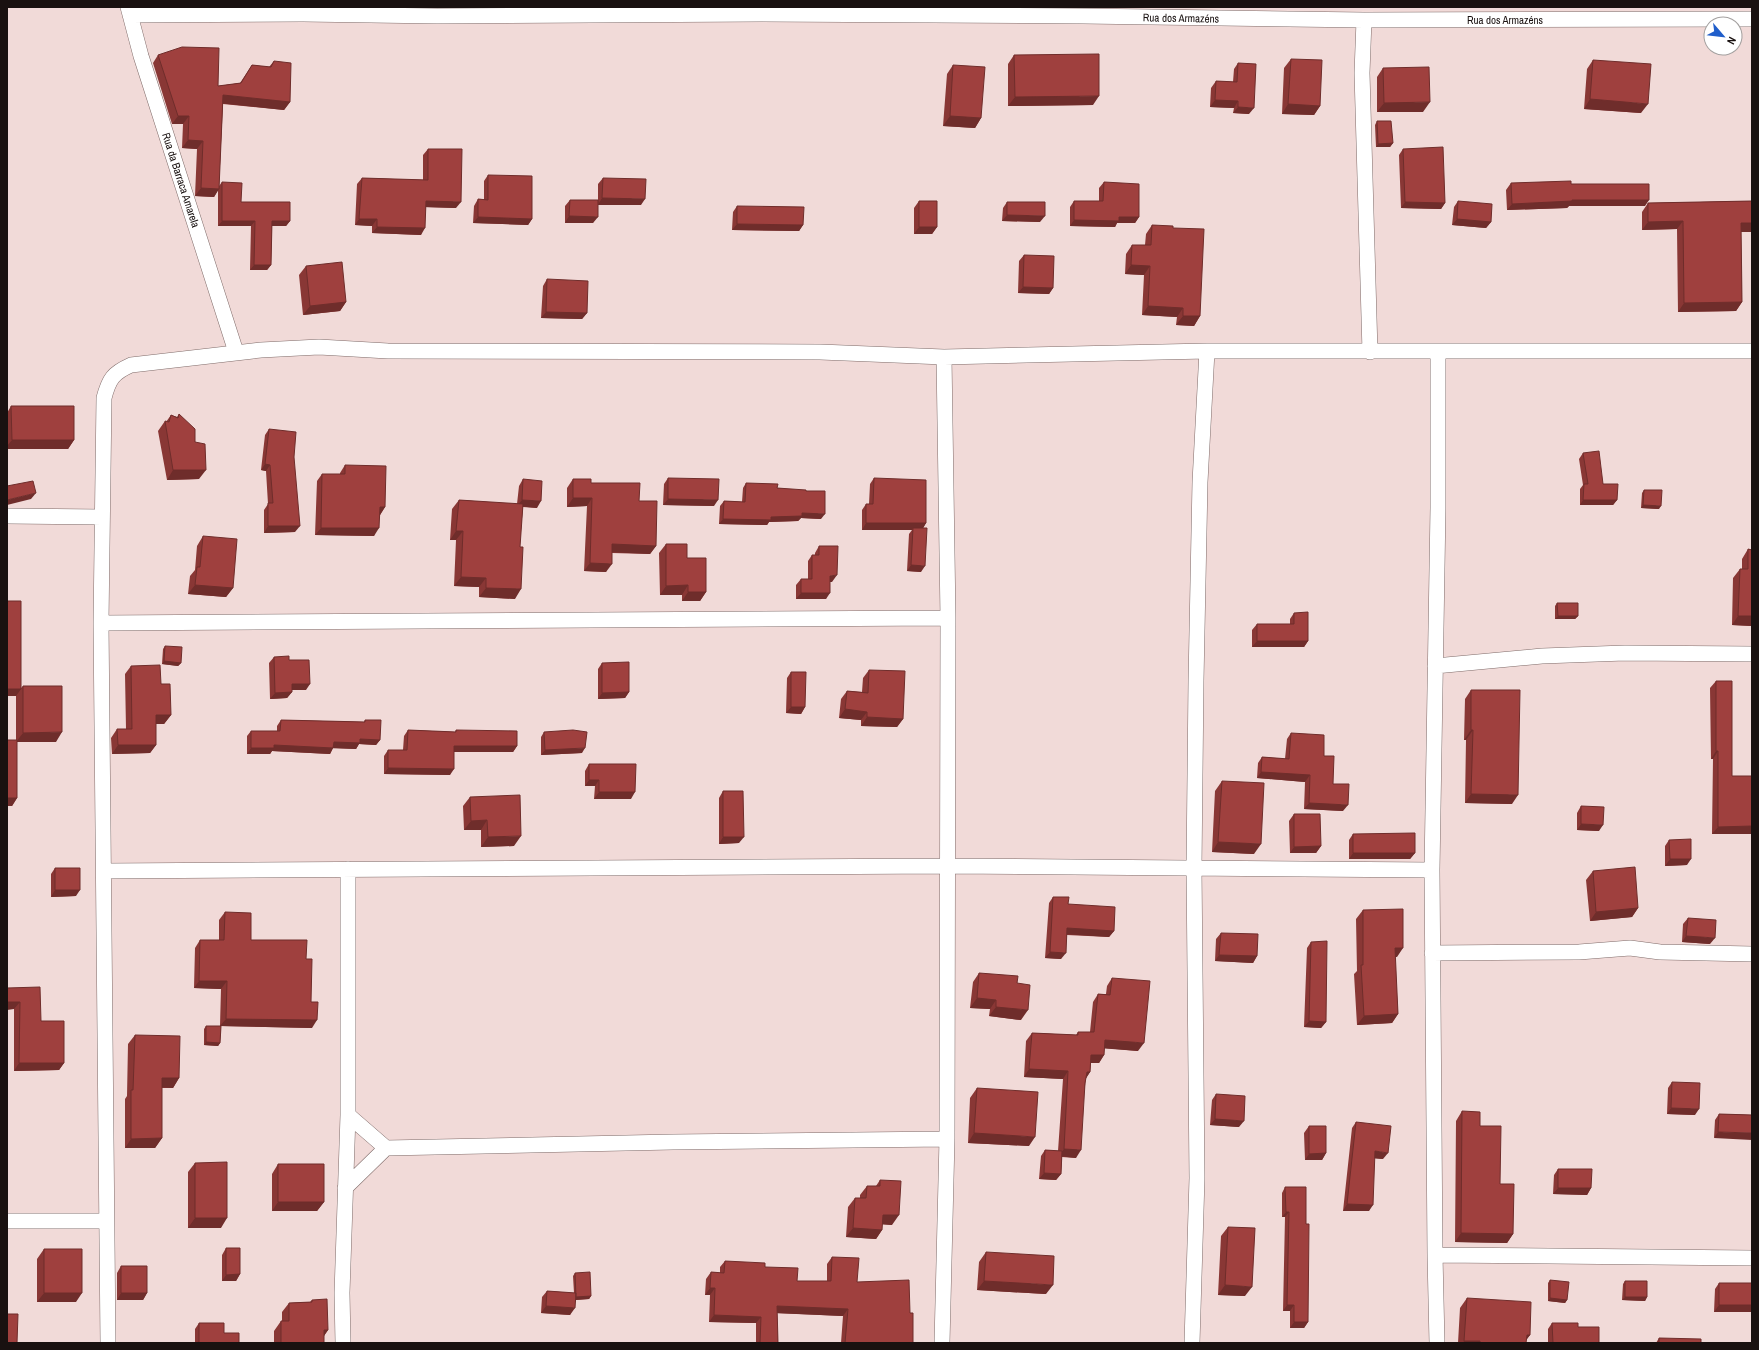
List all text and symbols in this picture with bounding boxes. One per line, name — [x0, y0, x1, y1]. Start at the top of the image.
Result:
street label: Rua dos Armazéns — [1143, 10, 1220, 26]
street label: Rua dos Armazéns — [1467, 13, 1544, 27]
north arrow — [1703, 16, 1743, 56]
text: N — [1724, 35, 1740, 47]
street label: Rua da Barraca Amarela — [159, 131, 203, 229]

